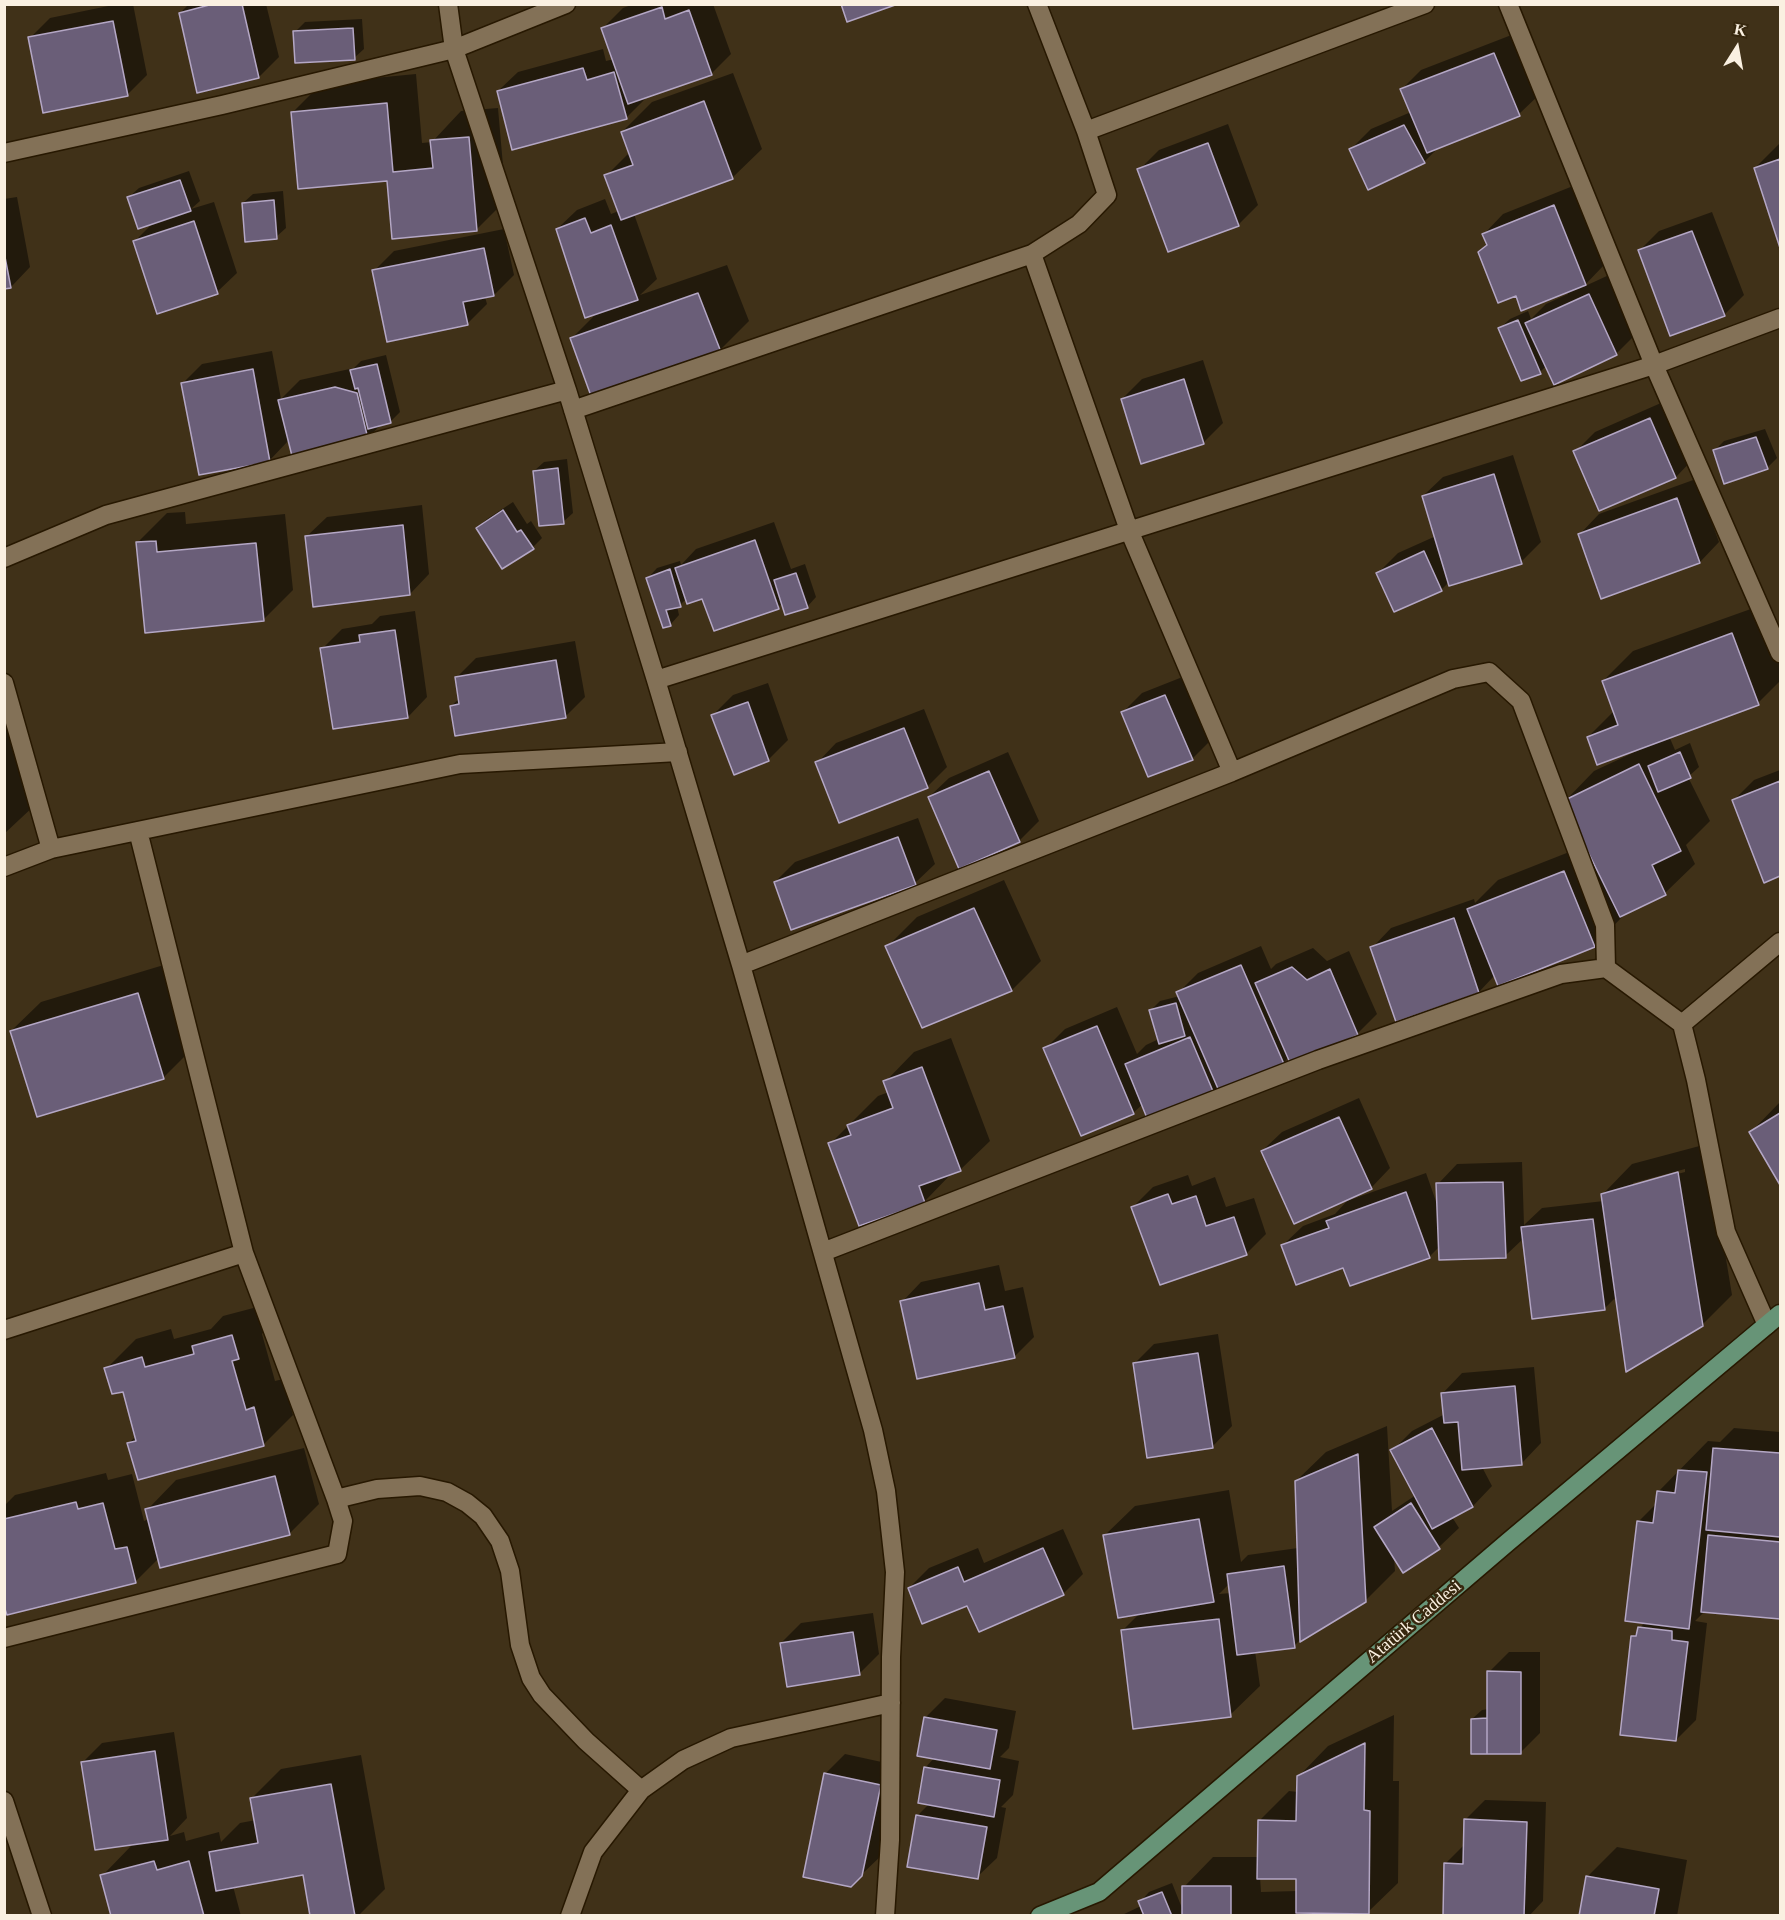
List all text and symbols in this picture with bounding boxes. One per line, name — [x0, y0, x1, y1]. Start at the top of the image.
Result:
north arrow — [1707, 18, 1767, 78]
text: K — [1733, 20, 1748, 39]
street label: Atatürk Caddesi — [1362, 1576, 1466, 1668]

